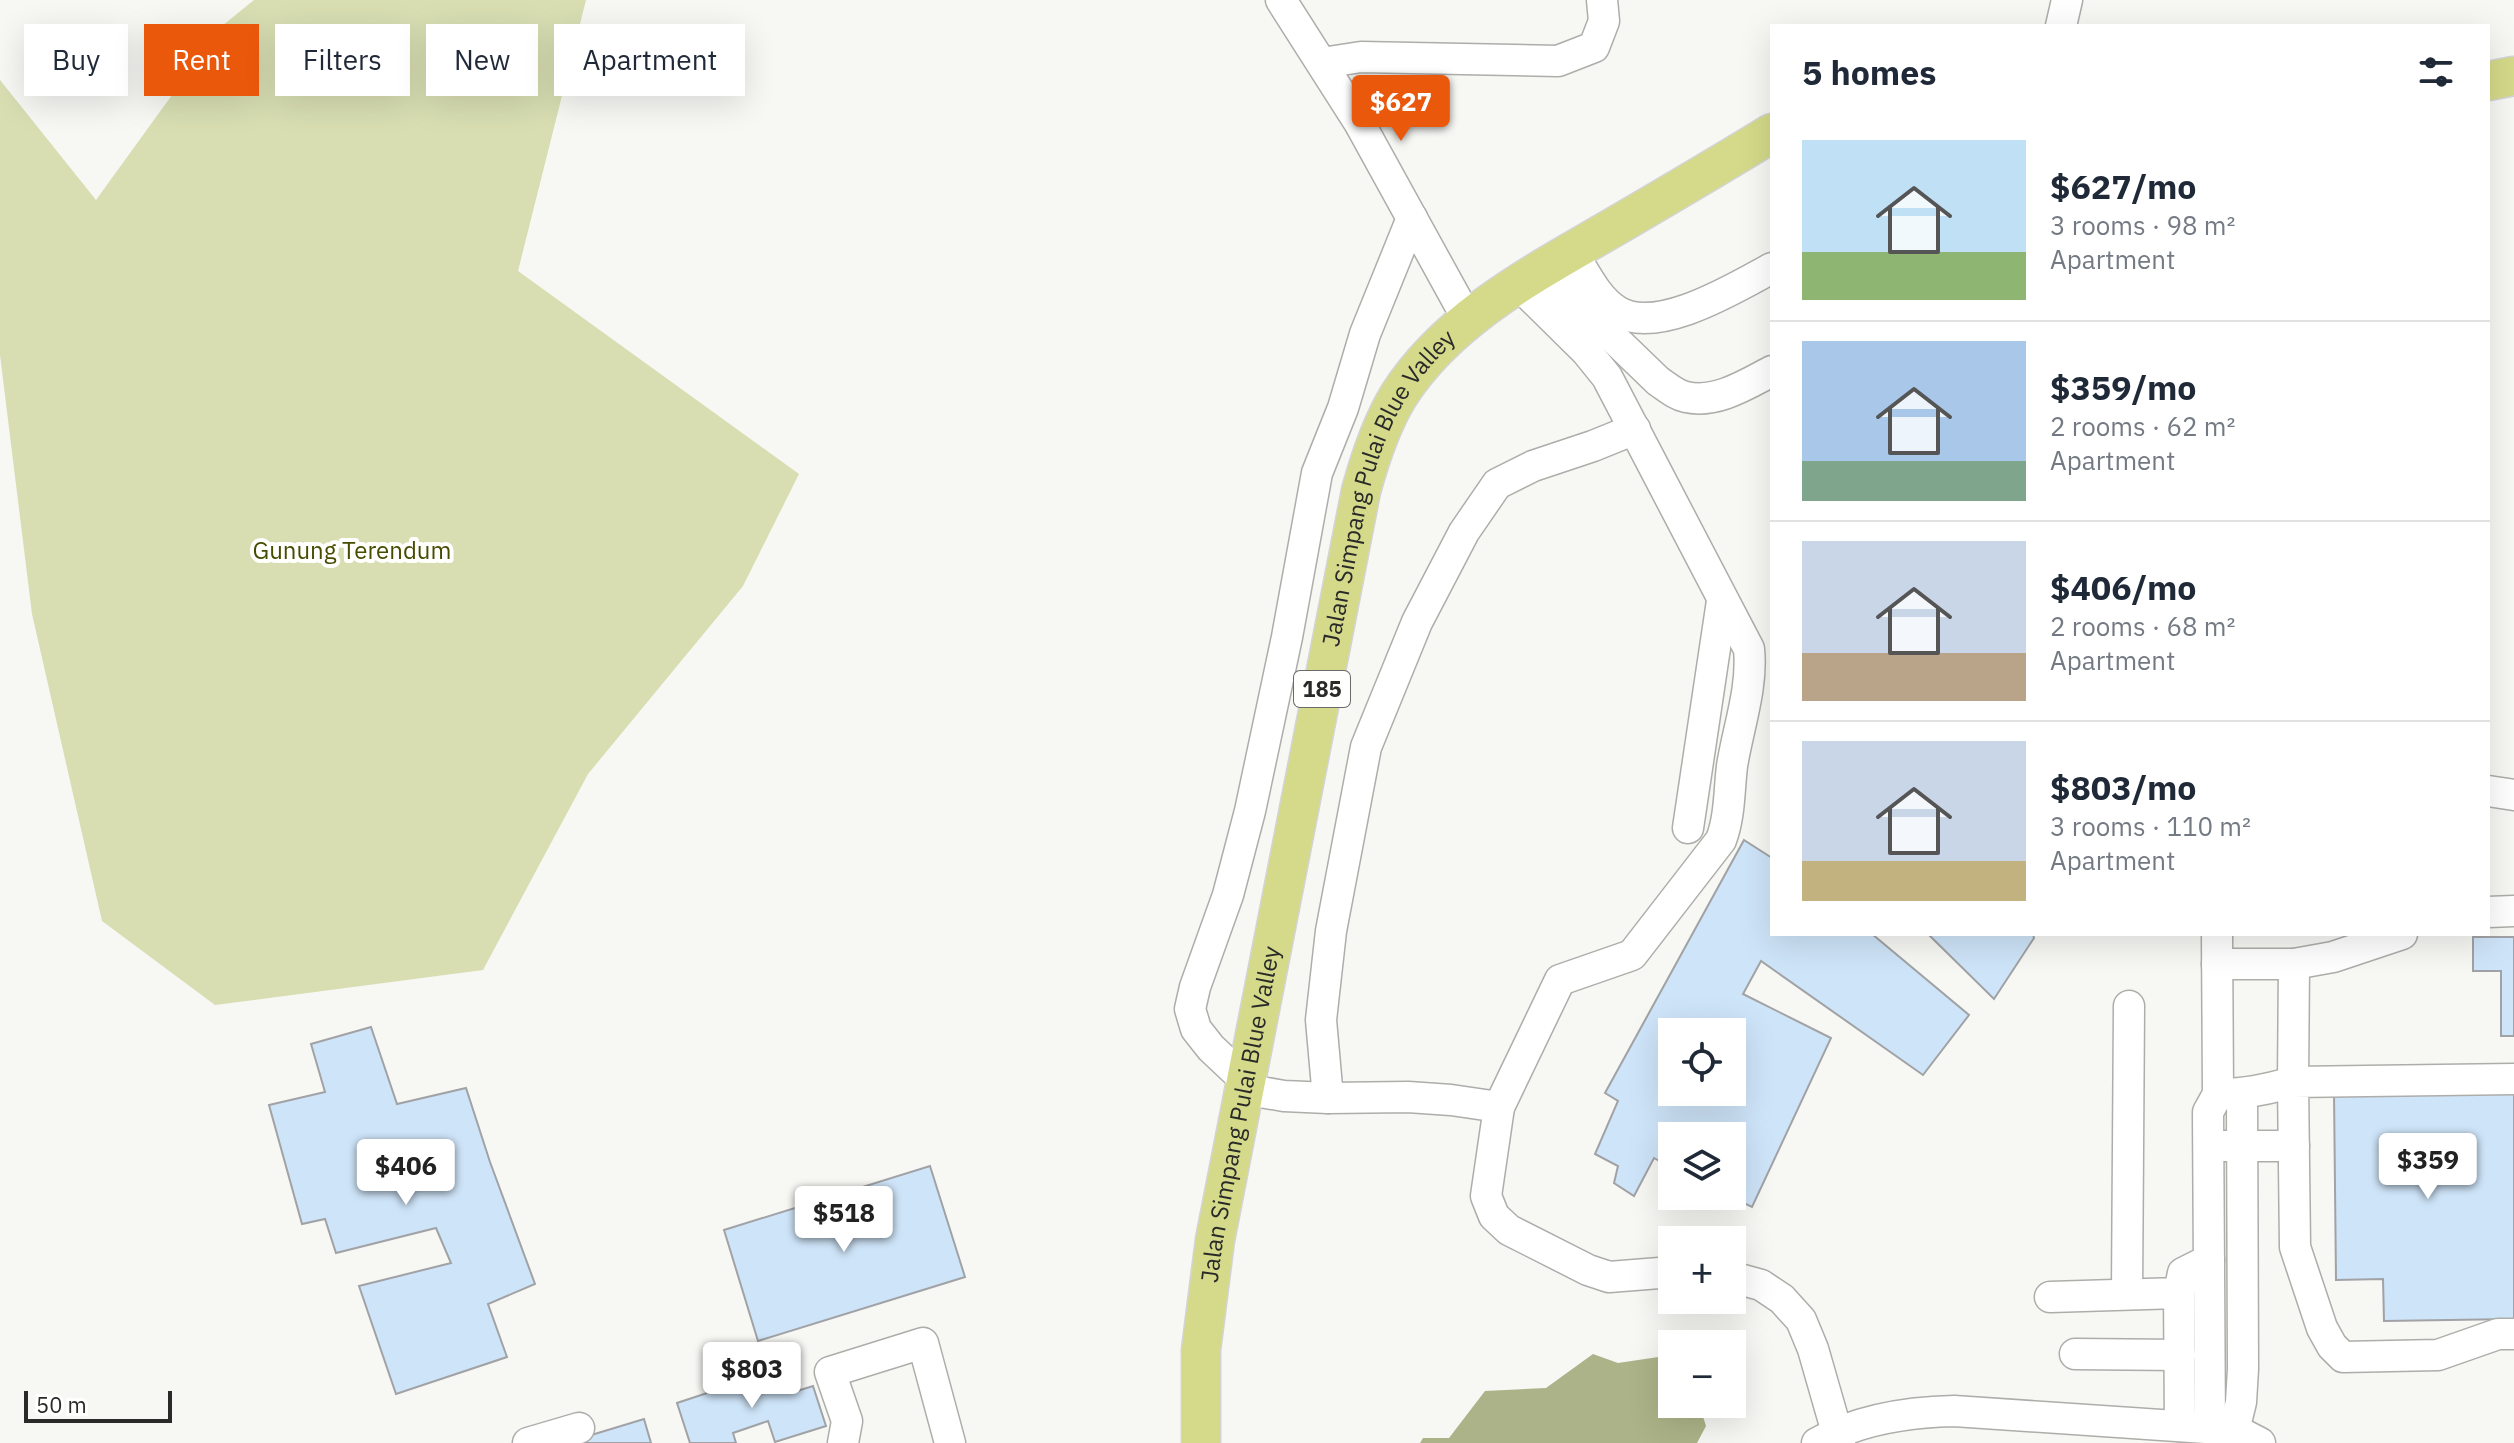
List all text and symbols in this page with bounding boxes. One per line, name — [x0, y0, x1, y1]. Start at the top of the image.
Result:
chip: Buy — [24, 24, 128, 96]
chip: Rent — [144, 24, 259, 96]
chip: Filters — [275, 24, 410, 96]
chip: New — [426, 24, 538, 96]
chip: Apartment — [554, 24, 745, 96]
text: 5 homes — [1802, 50, 1937, 94]
icon: filters — [2414, 50, 2458, 94]
pin: $627 — [1354, 75, 1448, 143]
text: $627 — [1370, 84, 1432, 118]
text: $627/mo — [2050, 164, 2197, 208]
icon: home — [1866, 172, 1962, 268]
text: 3 rooms · 98 m² — [2050, 208, 2235, 242]
text: Apartment — [2050, 242, 2175, 276]
street label: Jalan Simpang Pulai Blue Valley — [1314, 322, 1462, 649]
text: $359/mo — [2050, 365, 2197, 409]
icon: home — [1866, 373, 1962, 469]
text: 2 rooms · 62 m² — [2050, 409, 2235, 443]
text: Apartment — [2050, 443, 2175, 477]
park label: Gunung Terendum — [253, 534, 451, 566]
text: $406/mo — [2050, 565, 2197, 609]
icon: home — [1866, 573, 1962, 669]
text: 2 rooms · 68 m² — [2050, 609, 2235, 643]
text: Apartment — [2050, 643, 2175, 677]
road number: 185 — [1294, 671, 1350, 707]
text: $803/mo — [2050, 765, 2197, 809]
icon: home — [1866, 773, 1962, 869]
text: 3 rooms · 110 m² — [2050, 809, 2251, 843]
text: Apartment — [2050, 843, 2175, 877]
street label: Jalan Simpang Pulai Blue Valley — [1193, 943, 1287, 1284]
map controls — [1658, 1018, 1746, 1418]
button: locate — [1658, 1018, 1746, 1106]
button: layers — [1658, 1122, 1746, 1210]
pin: $359 — [2381, 1133, 2475, 1201]
pin: $406 — [359, 1139, 453, 1207]
text: $359 — [2397, 1142, 2459, 1176]
text: $406 — [375, 1148, 437, 1182]
pin: $518 — [797, 1186, 891, 1254]
text: $518 — [813, 1195, 875, 1229]
button: + — [1658, 1226, 1746, 1314]
button: − — [1658, 1330, 1746, 1418]
pin: $803 — [705, 1342, 799, 1410]
text: $803 — [721, 1351, 783, 1385]
scale bar — [24, 1387, 172, 1423]
text: 50 m — [36, 1390, 87, 1419]

